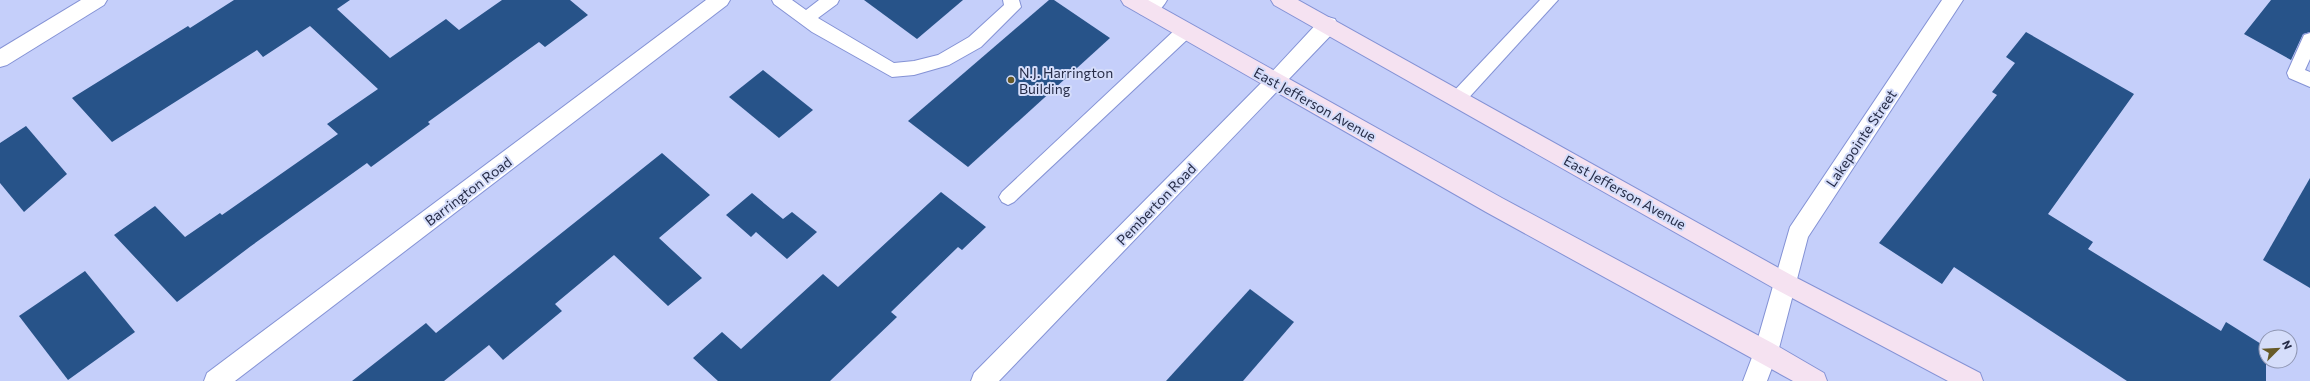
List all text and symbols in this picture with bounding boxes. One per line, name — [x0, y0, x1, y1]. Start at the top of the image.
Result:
street label: East Jefferson Avenue — [1251, 63, 1379, 145]
place label: N.J. Harrington Building — [1019, 64, 1113, 97]
marker: N.J. Harrington Building — [1006, 75, 1016, 85]
street label: Lakepointe Street — [1822, 86, 1900, 190]
street label: East Jefferson Avenue — [1561, 151, 1689, 233]
street label: Barrington Road — [421, 153, 515, 229]
street label: Pemberton Road — [1113, 160, 1199, 248]
north arrow — [2258, 329, 2298, 369]
text: N — [2280, 338, 2295, 351]

